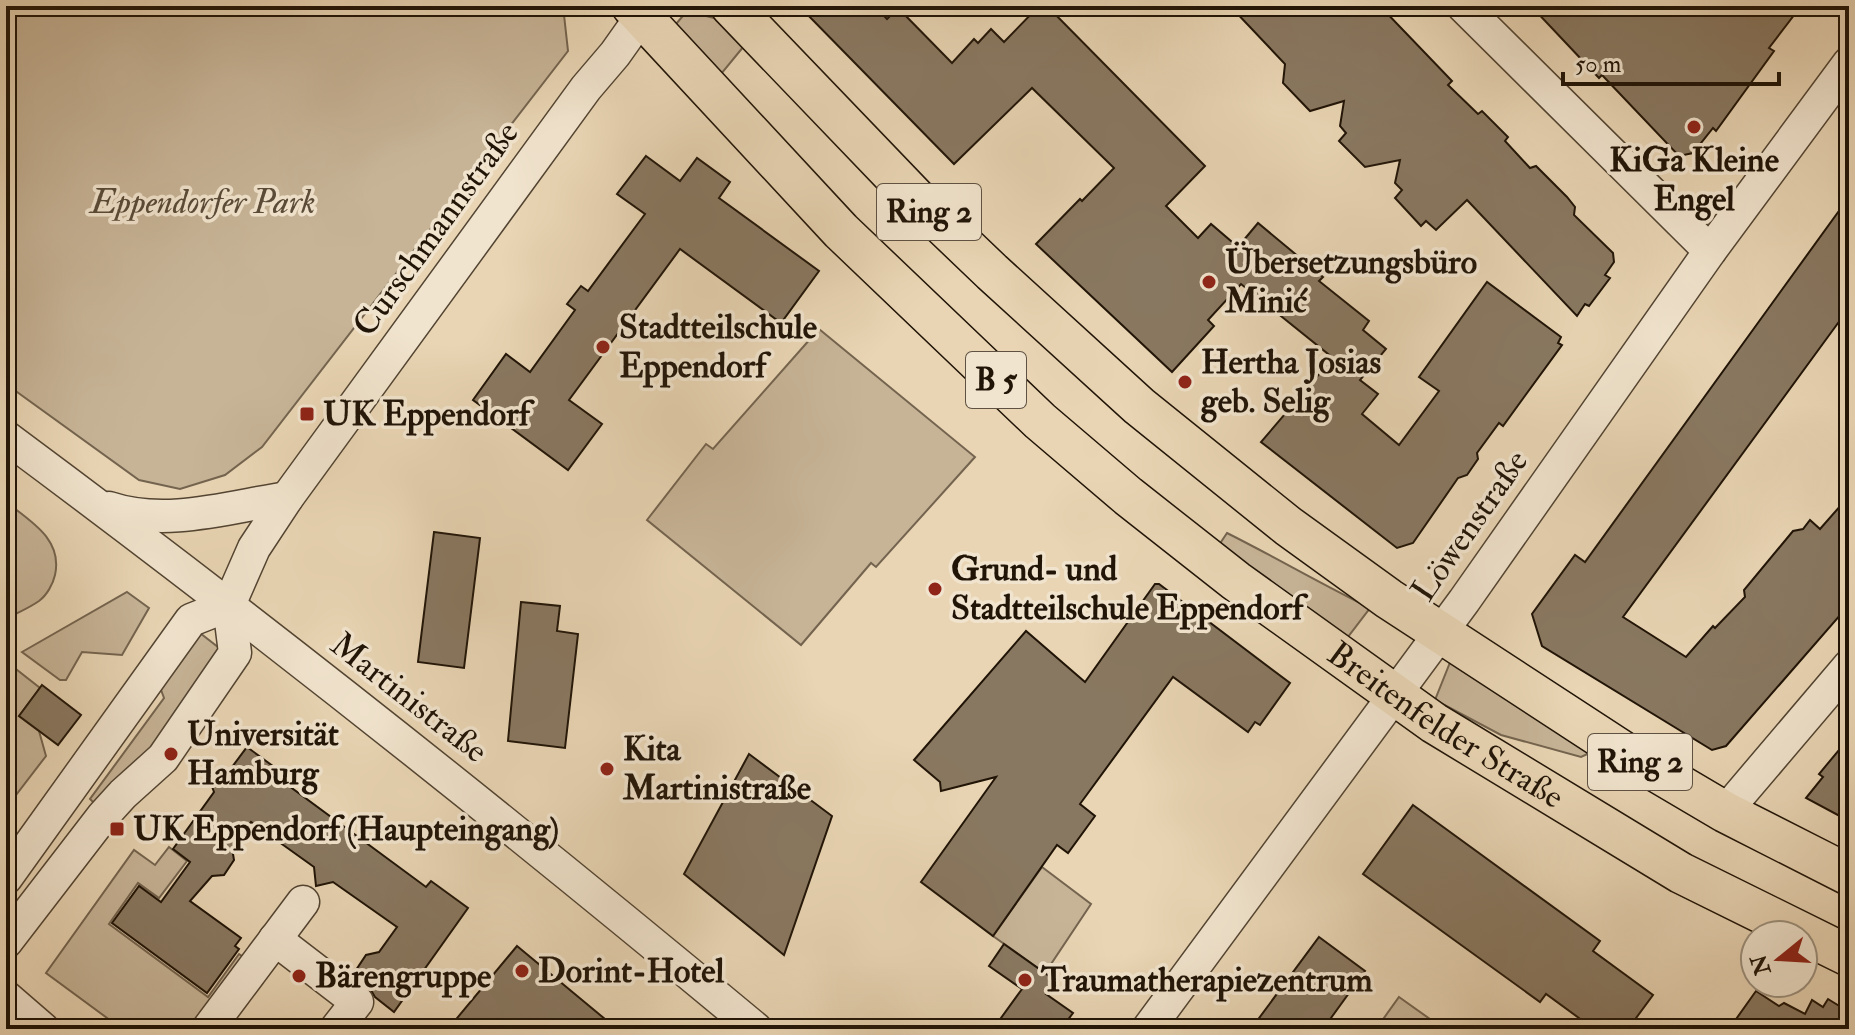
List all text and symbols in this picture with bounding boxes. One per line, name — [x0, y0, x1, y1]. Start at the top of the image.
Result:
scale bar — [1563, 36, 1779, 86]
text: 50 m — [1575, 49, 1622, 80]
street label: Curschmannstraße — [344, 113, 528, 345]
marker: KiGa Kleine Engel — [1685, 118, 1703, 136]
place label: KiGa Kleine Engel — [1609, 139, 1780, 221]
park label: Eppendorfer Park — [88, 181, 316, 224]
road number: Ring 2 — [877, 184, 981, 240]
place label: Übersetzungsbüro Minić — [1224, 241, 1477, 323]
marker: Übersetzungsbüro Minić — [1200, 273, 1218, 291]
place label: Stadtteilschule Eppendorf — [619, 306, 818, 388]
marker: Stadtteilschule Eppendorf — [594, 338, 612, 356]
place label: Hertha Josias geb. Selig — [1201, 341, 1382, 423]
road number: B 5 — [966, 352, 1026, 408]
marker: Hertha Josias geb. Selig — [1176, 373, 1194, 391]
place label: UK Eppendorf — [323, 393, 535, 436]
marker: UK Eppendorf — [298, 405, 316, 423]
street label: Löwenstraße — [1402, 442, 1538, 610]
place label: Grund- und Stadtteilschule Eppendorf — [951, 548, 1308, 630]
marker: Grund- und Stadtteilschule Eppendorf — [926, 580, 944, 598]
street label: Martinistraße — [322, 623, 496, 773]
street label: Breitenfelder Straße — [1319, 632, 1572, 818]
place label: Universität Hamburg — [187, 713, 339, 795]
place label: Kita Martinistraße — [622, 728, 812, 810]
road number: Ring 2 — [1588, 734, 1692, 790]
marker: Universität Hamburg — [162, 745, 180, 763]
marker: Kita Martinistraße — [598, 760, 616, 778]
place label: UK Eppendorf (Haupteingang) — [133, 808, 559, 851]
marker: UK Eppendorf (Haupteingang) — [108, 820, 126, 838]
north arrow — [1739, 919, 1819, 999]
place label: Dorint-Hotel — [538, 950, 725, 993]
text: N — [1744, 951, 1778, 980]
place label: Bärengruppe — [315, 955, 492, 998]
place label: Traumatherapiezentrum — [1040, 959, 1373, 1002]
marker: Dorint-Hotel — [513, 962, 531, 980]
marker: Bärengruppe — [290, 967, 308, 985]
marker: Traumatherapiezentrum — [1016, 971, 1034, 989]

